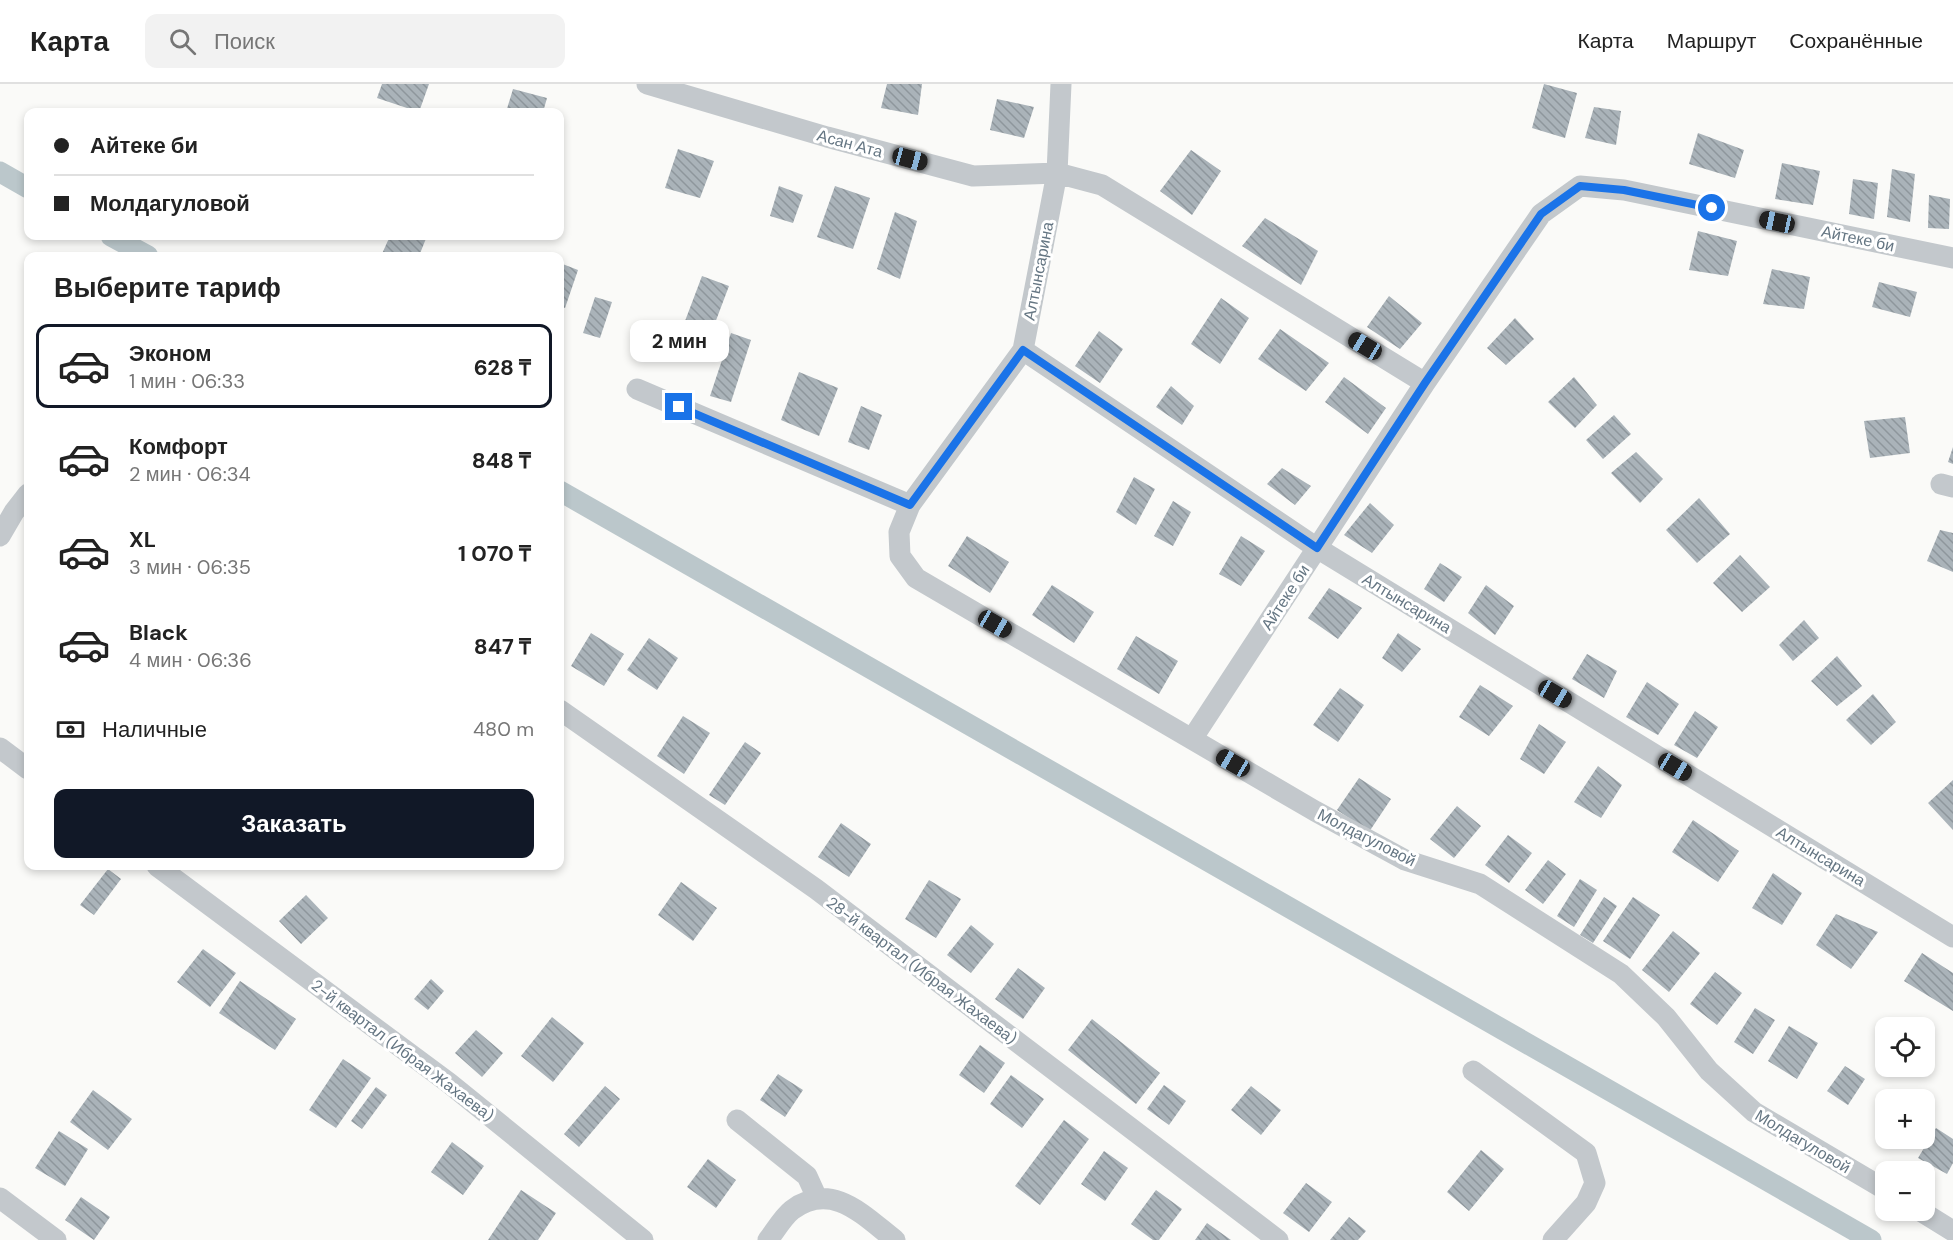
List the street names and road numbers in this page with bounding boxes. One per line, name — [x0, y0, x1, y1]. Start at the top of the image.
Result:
street label: Асан Ата — [815, 125, 885, 162]
street label: Алтынсарина — [1019, 220, 1058, 322]
street label: Айтеке би — [1819, 221, 1896, 256]
street label: Айтеке би — [1256, 560, 1314, 634]
street label: Алтынсарина — [1358, 569, 1455, 638]
street label: Молдагуловой — [1314, 804, 1420, 871]
street label: Алтынсарина — [1772, 822, 1869, 891]
street label: 28-й квартал (Ибрая Жахаева) — [822, 892, 1021, 1049]
street label: 2-й квартал (Ибрая Жахаева) — [307, 975, 498, 1126]
street label: Молдагуловой — [1751, 1105, 1854, 1178]

